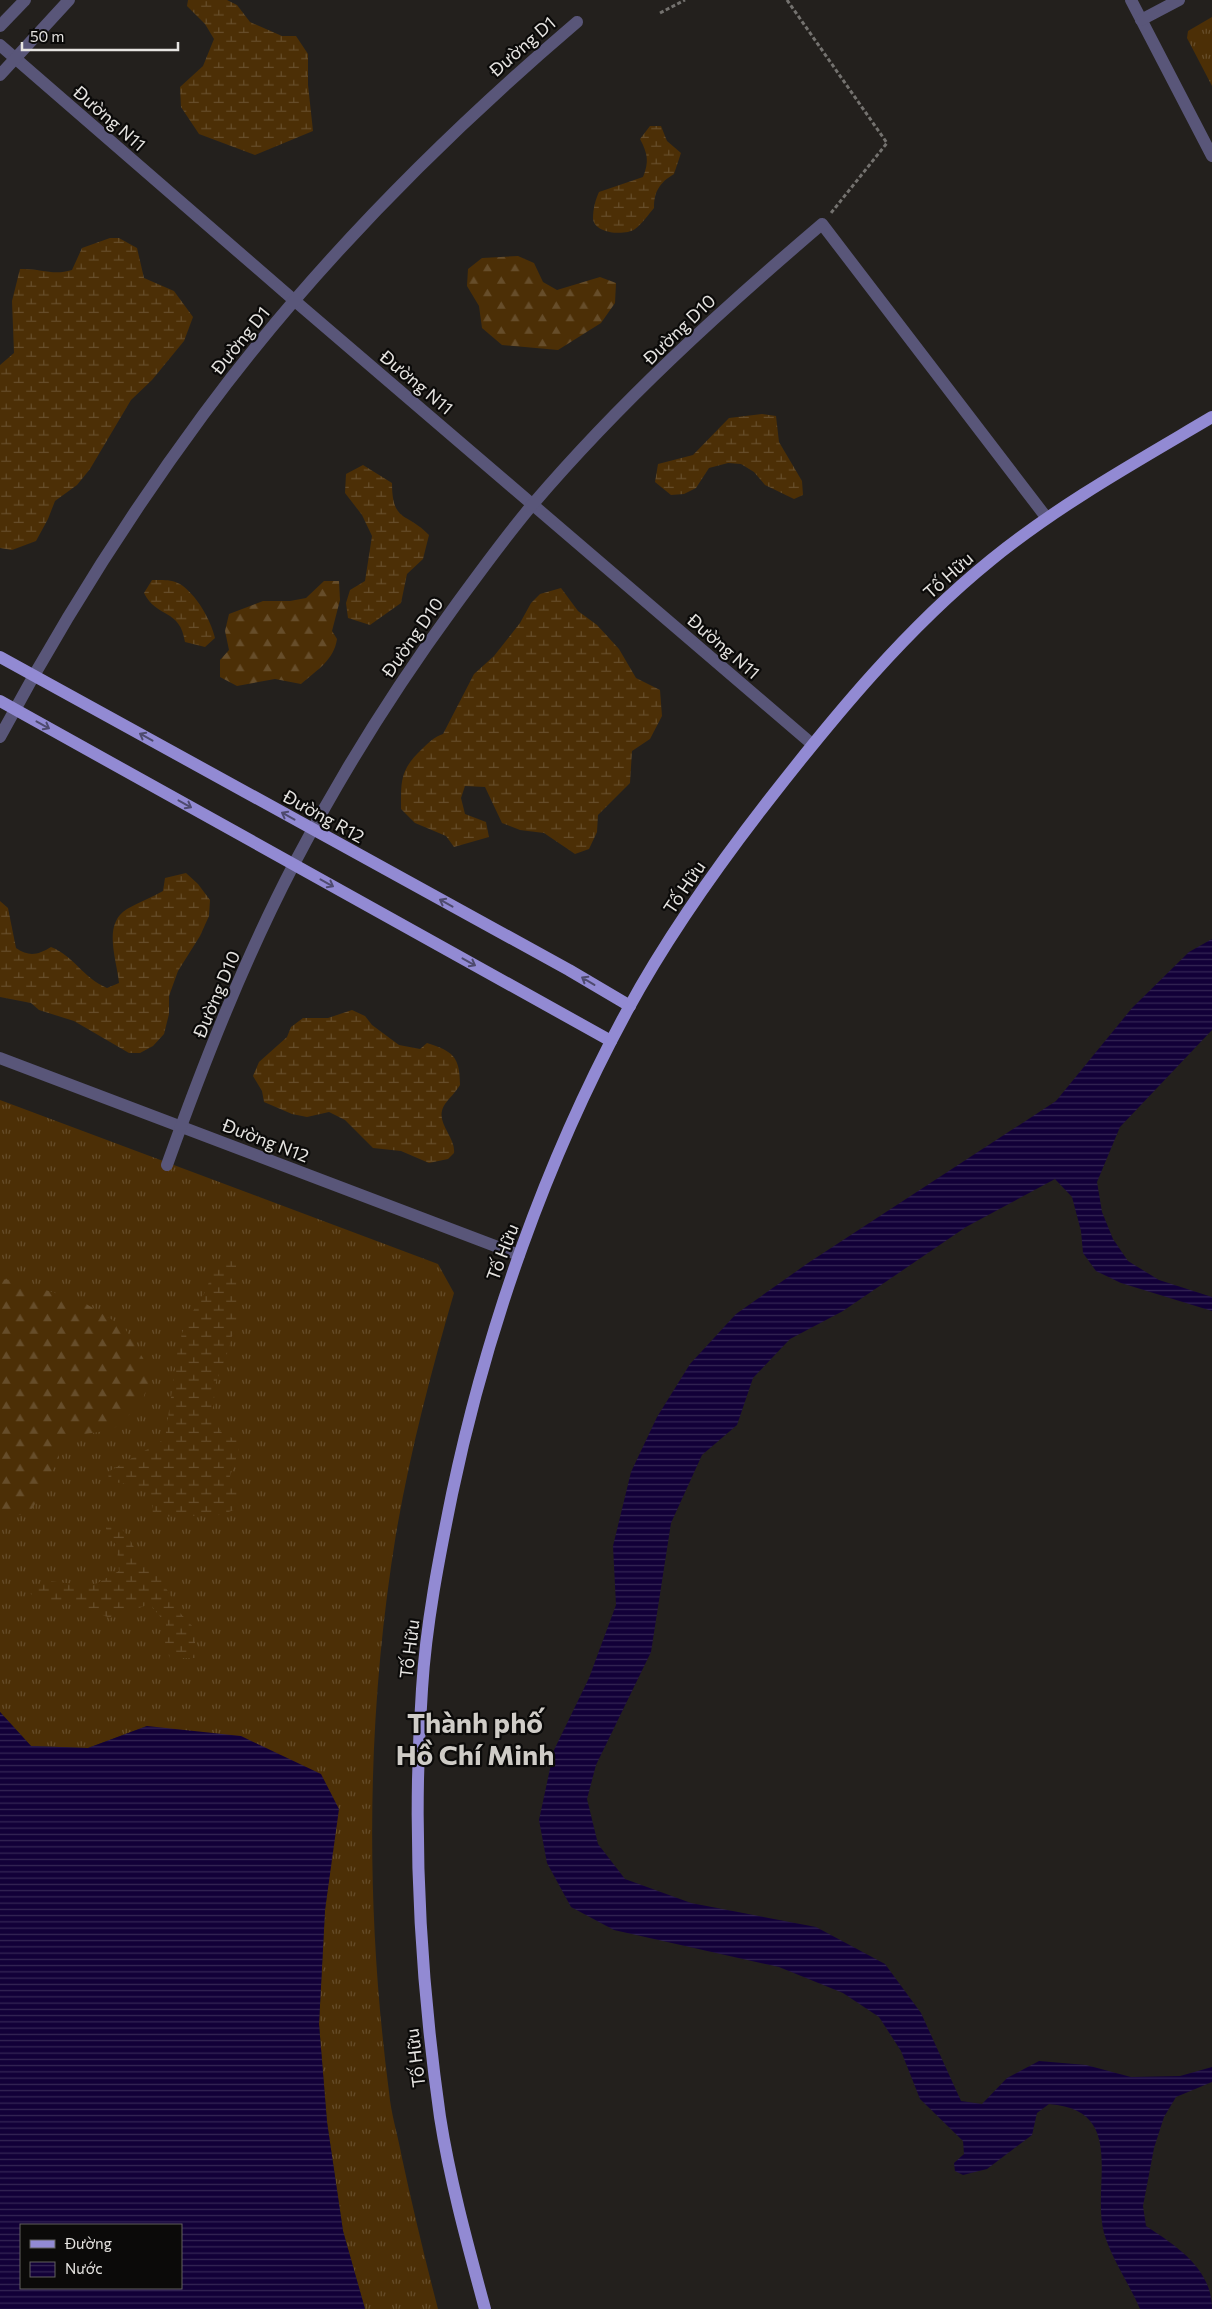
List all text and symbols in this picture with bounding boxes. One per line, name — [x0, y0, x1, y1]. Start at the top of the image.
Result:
street label: Đường D1 — [484, 11, 560, 81]
scale bar — [22, 20, 179, 52]
text: 50 m — [30, 27, 64, 45]
street label: Đường N11 — [69, 80, 151, 155]
street label: Đường D10 — [637, 289, 720, 370]
street label: Đường D1 — [205, 302, 274, 379]
street label: Đường N11 — [375, 344, 458, 419]
street label: Tố Hữu — [919, 547, 977, 603]
street label: Đường D10 — [376, 593, 447, 682]
street label: Đường N11 — [683, 608, 765, 683]
one-way arrow — [35, 720, 50, 730]
one-way arrow — [138, 732, 153, 742]
street label: Đường R12 — [279, 784, 368, 847]
one-way arrow — [177, 799, 192, 809]
one-way arrow — [281, 811, 296, 820]
street label: Tố Hữu — [658, 856, 710, 918]
one-way arrow — [319, 878, 334, 888]
one-way arrow — [439, 897, 453, 907]
street label: Đường D10 — [187, 947, 244, 1042]
one-way arrow — [461, 957, 476, 967]
one-way arrow — [581, 976, 595, 986]
street label: Đường N12 — [219, 1113, 312, 1167]
street label: Tố Hữu — [481, 1220, 523, 1284]
street label: Tố Hữu — [394, 1618, 424, 1680]
district label: Thành phố Hồ Chí Minh — [396, 1705, 554, 1771]
street label: Tố Hữu — [400, 2027, 430, 2089]
legend — [20, 2224, 182, 2289]
text: Đường — [64, 2234, 112, 2252]
text: Nước — [65, 2259, 103, 2277]

